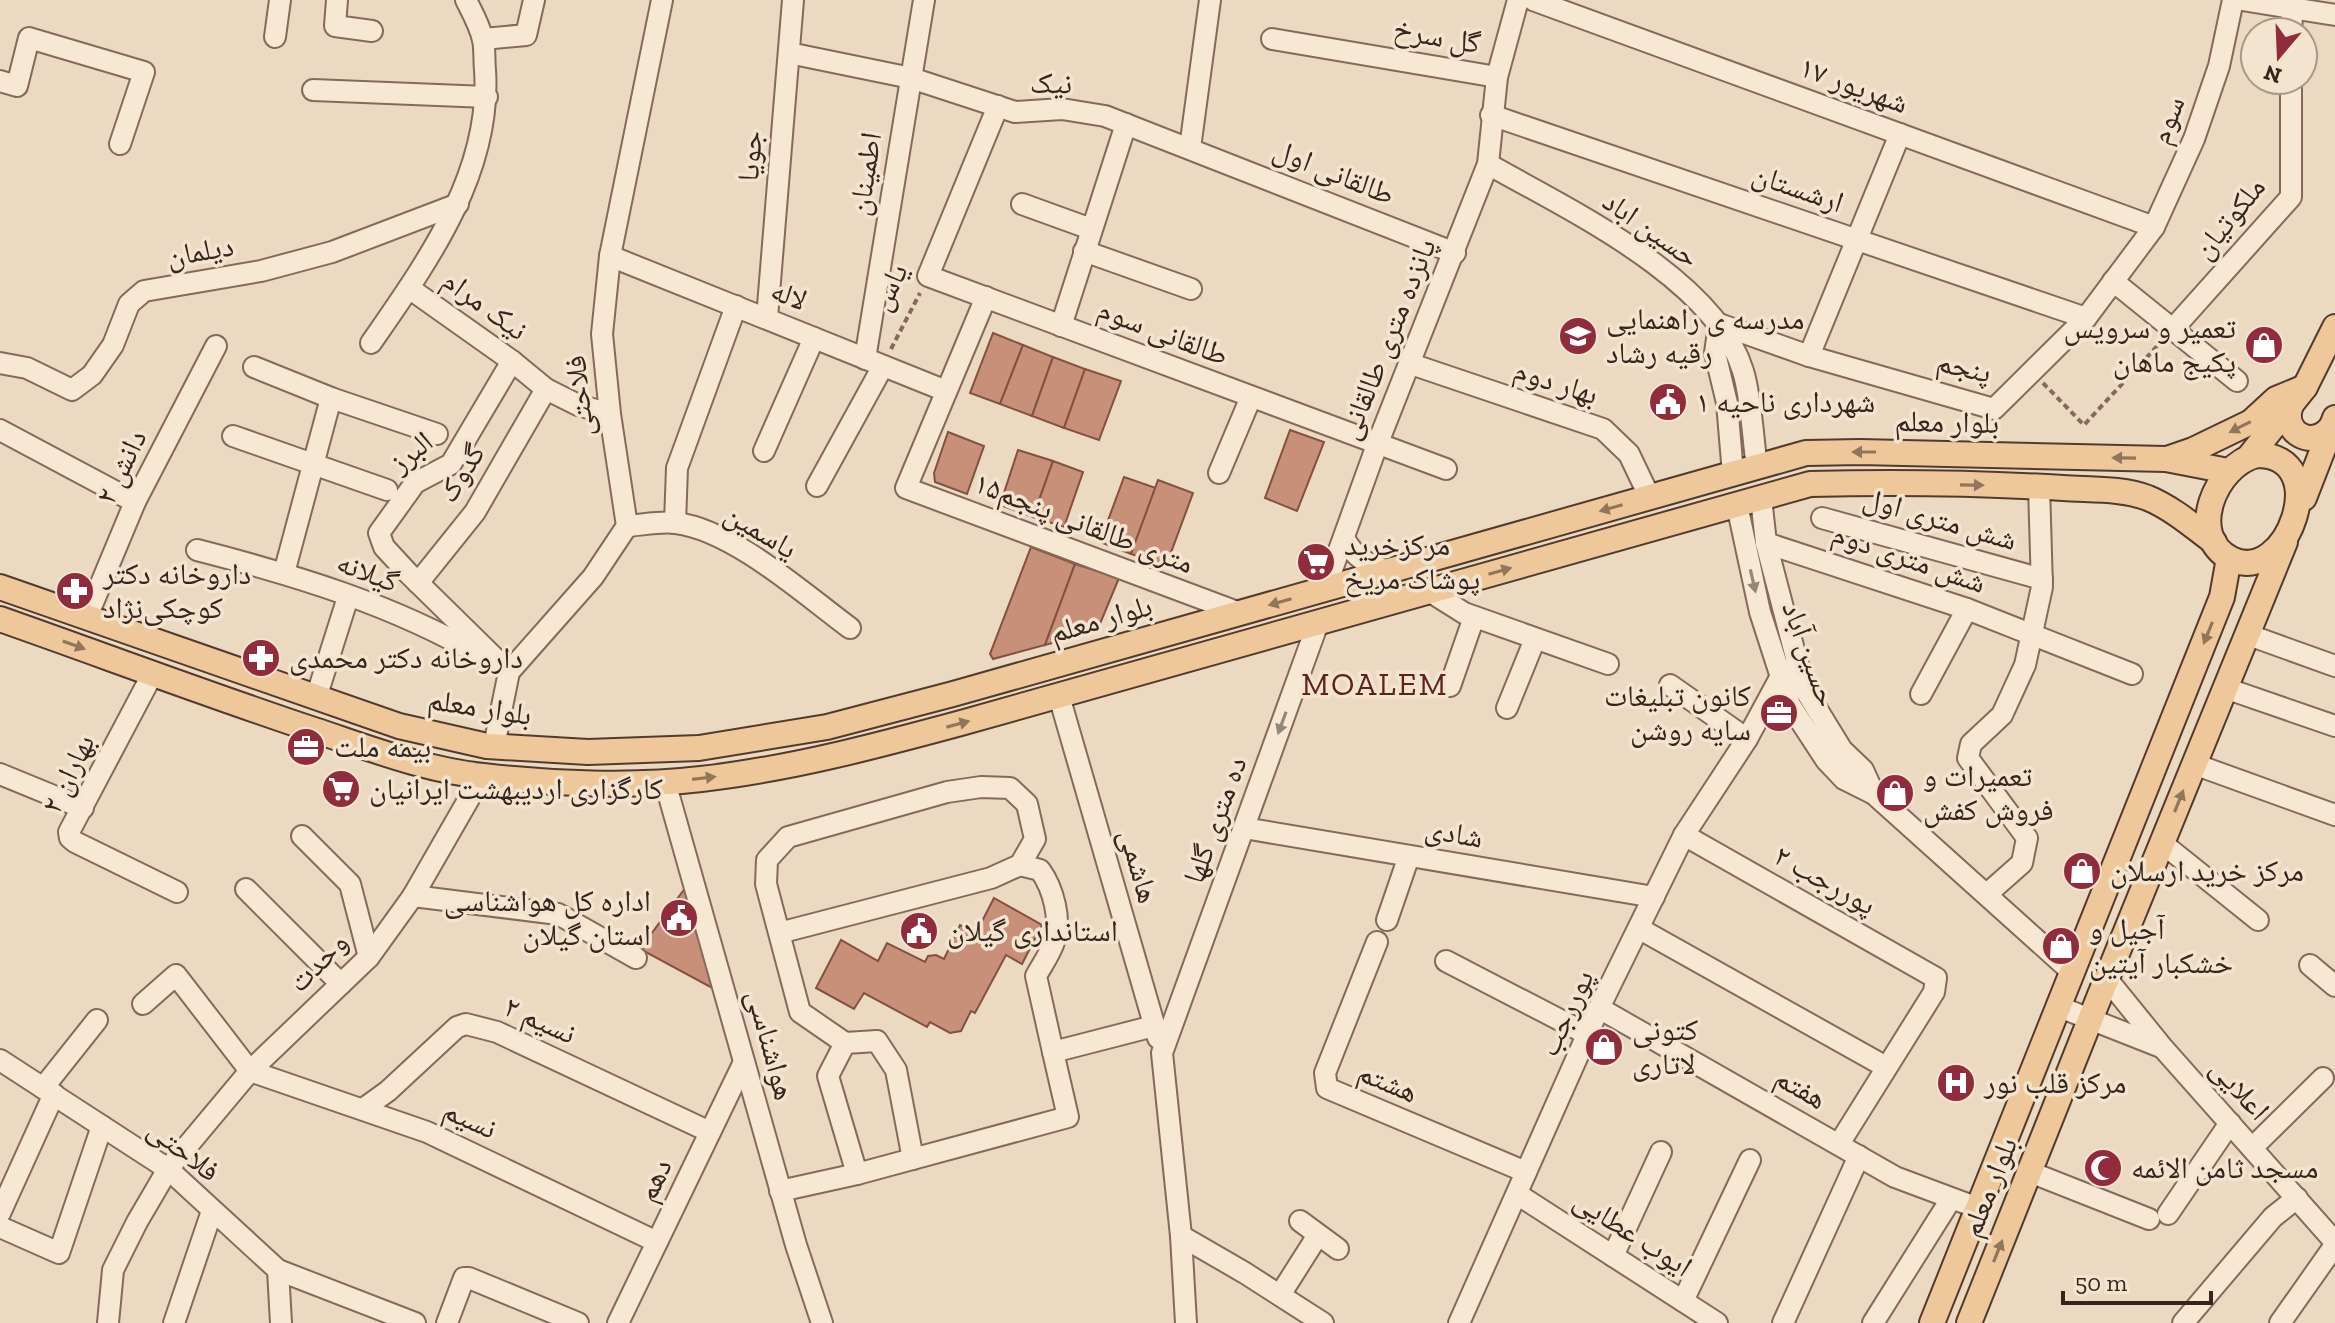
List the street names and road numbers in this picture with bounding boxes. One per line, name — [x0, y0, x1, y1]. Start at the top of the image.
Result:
street label: گل سرخ — [1390, 11, 1483, 62]
street label: ۱۷ شهریور — [1795, 49, 1913, 121]
street label: نیک — [1030, 65, 1072, 101]
street label: سوم — [2142, 91, 2193, 149]
street label: جویا — [730, 129, 770, 183]
street label: اطمینان — [841, 130, 889, 218]
street label: طالقانی اول — [1268, 131, 1400, 213]
street label: ارشستان — [1748, 156, 1848, 220]
street label: ملکوتیان — [2185, 170, 2273, 266]
street label: حسین اباد — [1596, 183, 1706, 275]
street label: دیلمان — [164, 227, 236, 275]
street label: پانزده متری طالقانی — [1330, 233, 1444, 445]
street label: یاس — [862, 257, 916, 317]
street label: نیک مرام — [435, 262, 535, 349]
street label: لاله — [766, 272, 812, 318]
street label: طالقانی سوم — [1092, 291, 1233, 374]
street label: پنجم — [1933, 343, 1995, 393]
street label: بهار دوم — [1509, 351, 1603, 413]
street label: فلاحتی — [557, 354, 601, 438]
street label: بلوار معلم — [1894, 403, 2000, 443]
street label: دانش ۲ — [88, 424, 154, 510]
street label: البرز — [381, 424, 440, 481]
street label: گدوک — [429, 437, 493, 509]
street label: ۱۵متری طالقانی پنجم — [968, 465, 1199, 583]
street label: شش متری اول — [1859, 480, 2021, 558]
street label: یاسمین — [718, 495, 804, 567]
street label: شش متری دوم — [1827, 515, 1991, 602]
street label: گیلانه — [332, 544, 404, 600]
street label: بلوار معلم — [1046, 587, 1157, 653]
street label: حسین آباد — [1774, 596, 1846, 712]
street label: بلوار معلم — [425, 681, 534, 735]
street label: بهاران ۲ — [33, 728, 103, 820]
street label: ده متری گلها — [1175, 752, 1255, 888]
street label: شادی — [1422, 810, 1486, 856]
street label: هاشمی — [1111, 825, 1167, 907]
street label: پوررجب ۲ — [1767, 837, 1882, 923]
street label: وحدت — [280, 924, 356, 1000]
street label: پوررجب — [1530, 964, 1602, 1062]
street label: هواشناسی — [739, 986, 803, 1104]
street label: نسیم ٢ — [498, 988, 582, 1054]
street label: اعلایی — [2203, 1050, 2277, 1128]
street label: هشتم — [1352, 1053, 1423, 1112]
street label: هفتم — [1768, 1059, 1833, 1119]
street label: نسیم — [437, 1091, 502, 1148]
street label: فلاحتی — [141, 1111, 227, 1189]
street label: بلوار معلم — [1953, 1132, 2027, 1243]
street label: دهم — [628, 1153, 682, 1208]
street label: ایوب عطایی — [1567, 1181, 1699, 1285]

